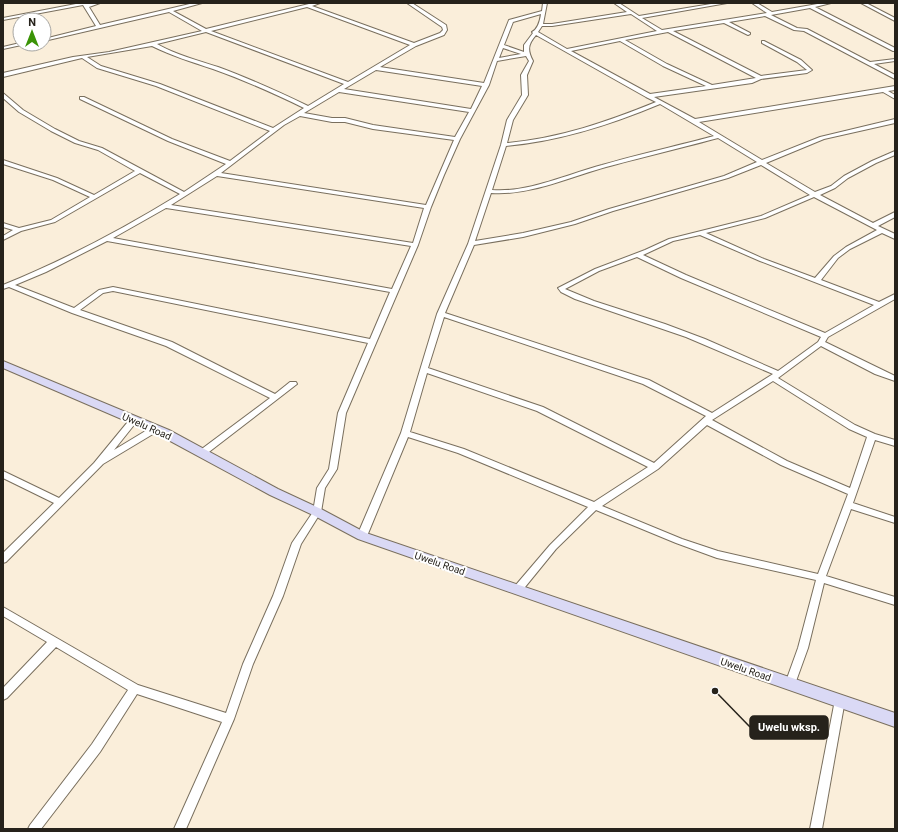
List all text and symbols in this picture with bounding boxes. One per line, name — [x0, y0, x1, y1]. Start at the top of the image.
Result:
north arrow — [12, 12, 52, 52]
text: N — [28, 16, 36, 29]
street label: Uwelu Road — [121, 411, 173, 442]
street label: Uwelu Road — [413, 550, 467, 577]
street label: Uwelu Road — [719, 656, 773, 683]
callout: Uwelu wksp. — [750, 716, 828, 739]
text: Uwelu wksp. — [758, 721, 820, 734]

